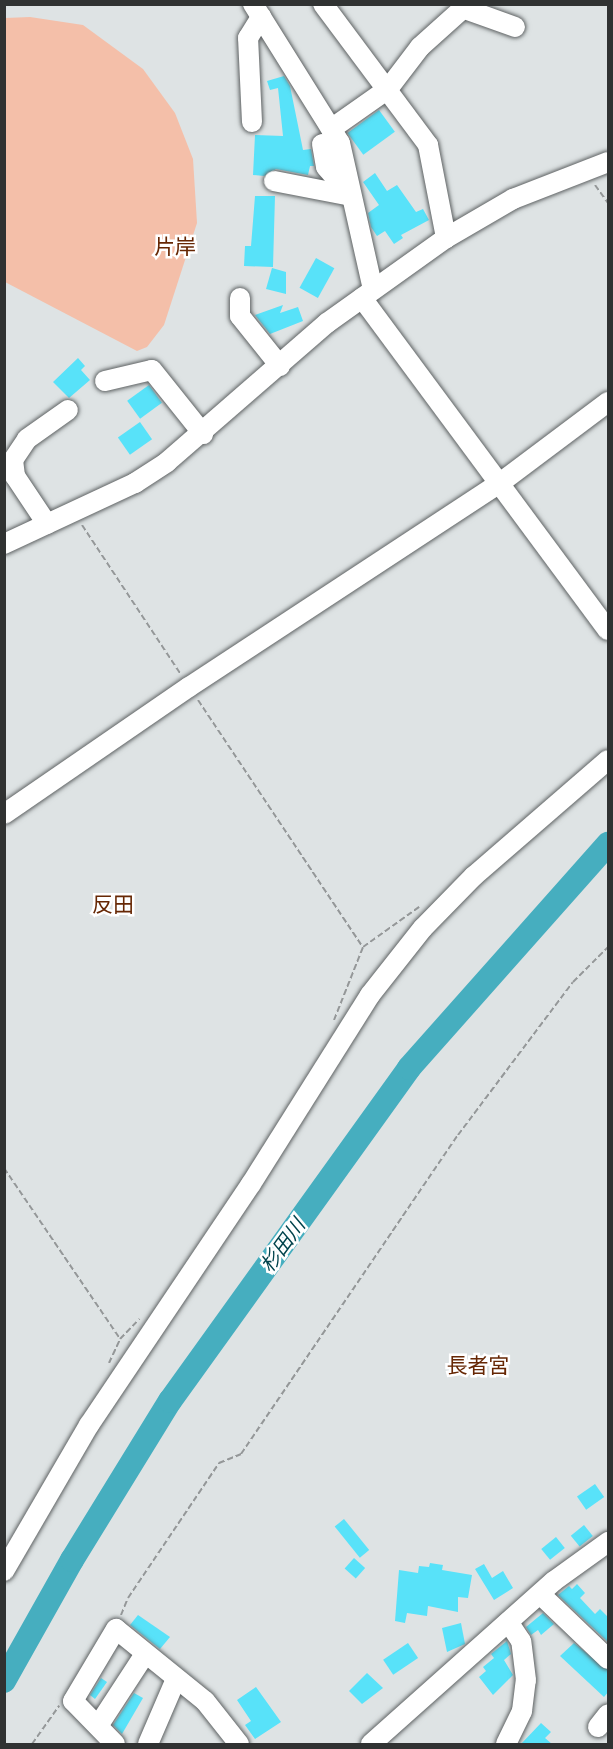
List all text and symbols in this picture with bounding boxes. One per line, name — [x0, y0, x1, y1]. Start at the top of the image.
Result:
district label: 片岸 — [154, 233, 196, 259]
district label: 反田 — [92, 891, 134, 917]
water label: 杉田川 — [255, 1214, 309, 1276]
district label: 長者宮 — [447, 1352, 509, 1378]

